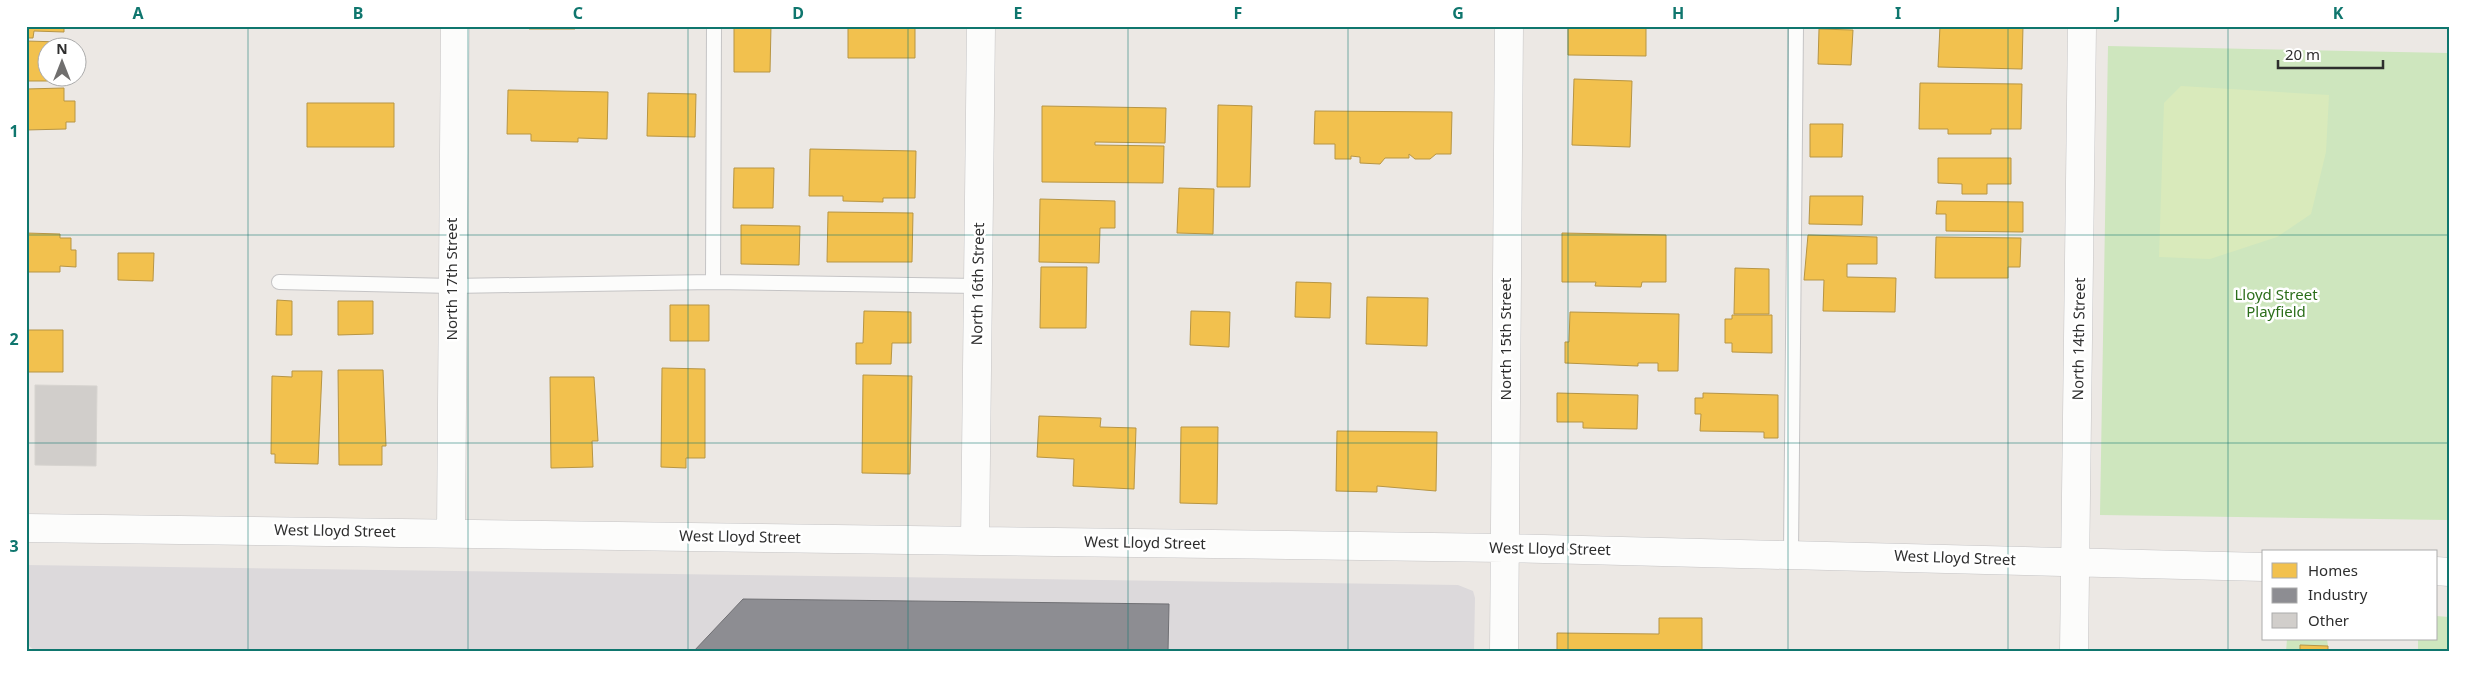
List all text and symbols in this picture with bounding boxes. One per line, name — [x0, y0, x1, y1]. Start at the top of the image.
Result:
text: A — [132, 2, 144, 24]
text: B — [353, 2, 363, 24]
text: C — [573, 2, 583, 24]
text: D — [792, 2, 804, 24]
text: E — [1014, 2, 1023, 24]
text: F — [1234, 2, 1242, 24]
text: G — [1452, 2, 1464, 24]
text: H — [1672, 2, 1684, 24]
text: I — [1895, 2, 1901, 24]
text: J — [2113, 2, 2121, 24]
text: K — [2333, 2, 2344, 24]
north arrow — [38, 38, 88, 88]
scale bar — [2278, 38, 2382, 70]
text: N — [56, 39, 68, 58]
text: 20 m — [2285, 44, 2320, 64]
text: 1 — [9, 120, 19, 142]
street label: North 17th Street — [441, 217, 461, 340]
street label: North 16th Street — [966, 222, 988, 346]
street label: North 15th Street — [1495, 277, 1515, 400]
street label: North 14th Street — [2067, 277, 2089, 401]
park label: Lloyd Street Playfield — [2234, 284, 2318, 321]
text: 2 — [9, 328, 19, 350]
street label: West Lloyd Street — [274, 519, 397, 541]
street label: West Lloyd Street — [679, 525, 802, 547]
street label: West Lloyd Street — [1084, 531, 1207, 553]
text: 3 — [9, 535, 19, 557]
street label: West Lloyd Street — [1489, 537, 1612, 559]
street label: West Lloyd Street — [1894, 545, 2017, 569]
legend — [2262, 550, 2438, 640]
text: Homes — [2308, 560, 2358, 580]
text: Industry — [2308, 584, 2368, 604]
text: Other — [2308, 610, 2349, 630]

